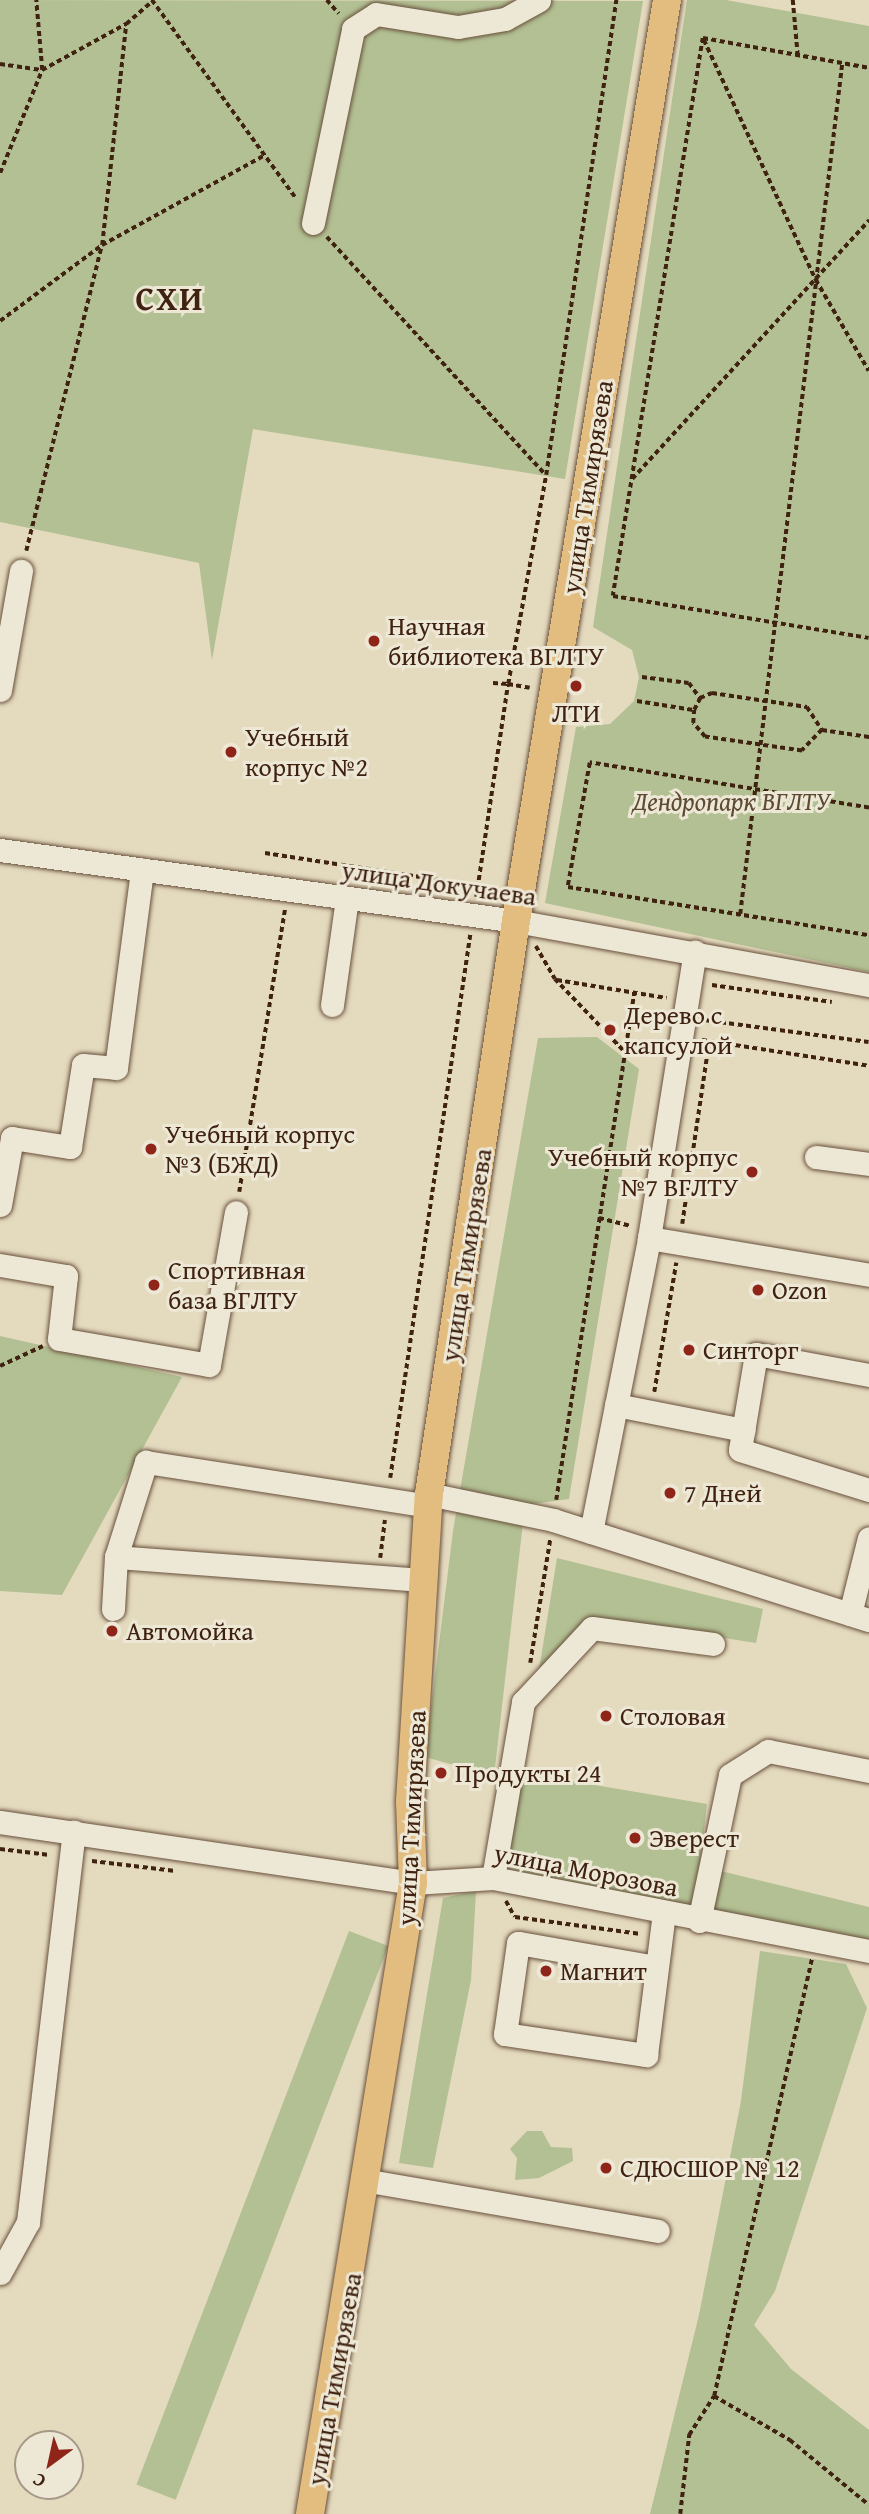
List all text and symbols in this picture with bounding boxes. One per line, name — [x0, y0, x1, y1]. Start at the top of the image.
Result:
district label: СХИ — [136, 279, 204, 319]
street label: улица Тимирязева — [555, 378, 619, 596]
place label: Научная библиотека ВГЛТУ — [388, 610, 604, 672]
marker: Научная библиотека ВГЛТУ — [366, 633, 382, 649]
marker: ЛТИ — [568, 678, 584, 694]
place label: ЛТИ — [552, 697, 600, 729]
place label: Учебный корпус №2 — [245, 721, 368, 782]
marker: Учебный корпус №2 — [223, 744, 239, 760]
park label: Дендропарк ВГЛТУ — [632, 785, 830, 817]
street label: улица Докучаева — [340, 854, 538, 912]
place label: Дерево с капсулой — [624, 999, 732, 1060]
marker: Дерево с капсулой — [602, 1022, 618, 1038]
place label: Учебный корпус №3 (БЖД) — [165, 1118, 355, 1180]
marker: Учебный корпус №3 (БЖД) — [143, 1141, 159, 1157]
place label: Учебный корпус №7 ВГЛТУ — [548, 1141, 738, 1202]
street label: улица Тимирязева — [434, 1146, 498, 1364]
marker: Учебный корпус №7 ВГЛТУ — [744, 1164, 760, 1180]
place label: Спортивная база ВГЛТУ — [168, 1254, 305, 1316]
place label: Ozon — [772, 1274, 827, 1306]
marker: Спортивная база ВГЛТУ — [146, 1277, 162, 1293]
marker: Ozon — [750, 1282, 766, 1298]
place label: Синторг — [703, 1334, 799, 1366]
marker: Синторг — [681, 1342, 697, 1358]
place label: 7 Дней — [684, 1477, 762, 1509]
marker: 7 Дней — [662, 1485, 678, 1501]
place label: Автомойка — [126, 1615, 254, 1647]
marker: Автомойка — [104, 1623, 120, 1639]
place label: Столовая — [620, 1700, 726, 1732]
marker: Столовая — [598, 1708, 614, 1724]
street label: улица Тимирязева — [390, 1709, 432, 1927]
place label: Продукты 24 — [455, 1757, 602, 1789]
marker: Продукты 24 — [433, 1765, 449, 1781]
place label: Эверест — [649, 1822, 739, 1854]
marker: Эверест — [627, 1830, 643, 1846]
street label: улица Морозова — [491, 1837, 681, 1903]
place label: Магнит — [560, 1955, 647, 1987]
marker: Магнит — [538, 1963, 554, 1979]
place label: СДЮСШОР № 12 — [620, 2152, 800, 2184]
marker: СДЮСШОР № 12 — [598, 2160, 614, 2176]
street label: улица Тимирязева — [300, 2270, 368, 2488]
north arrow — [14, 2430, 84, 2500]
text: С — [27, 2466, 51, 2496]

